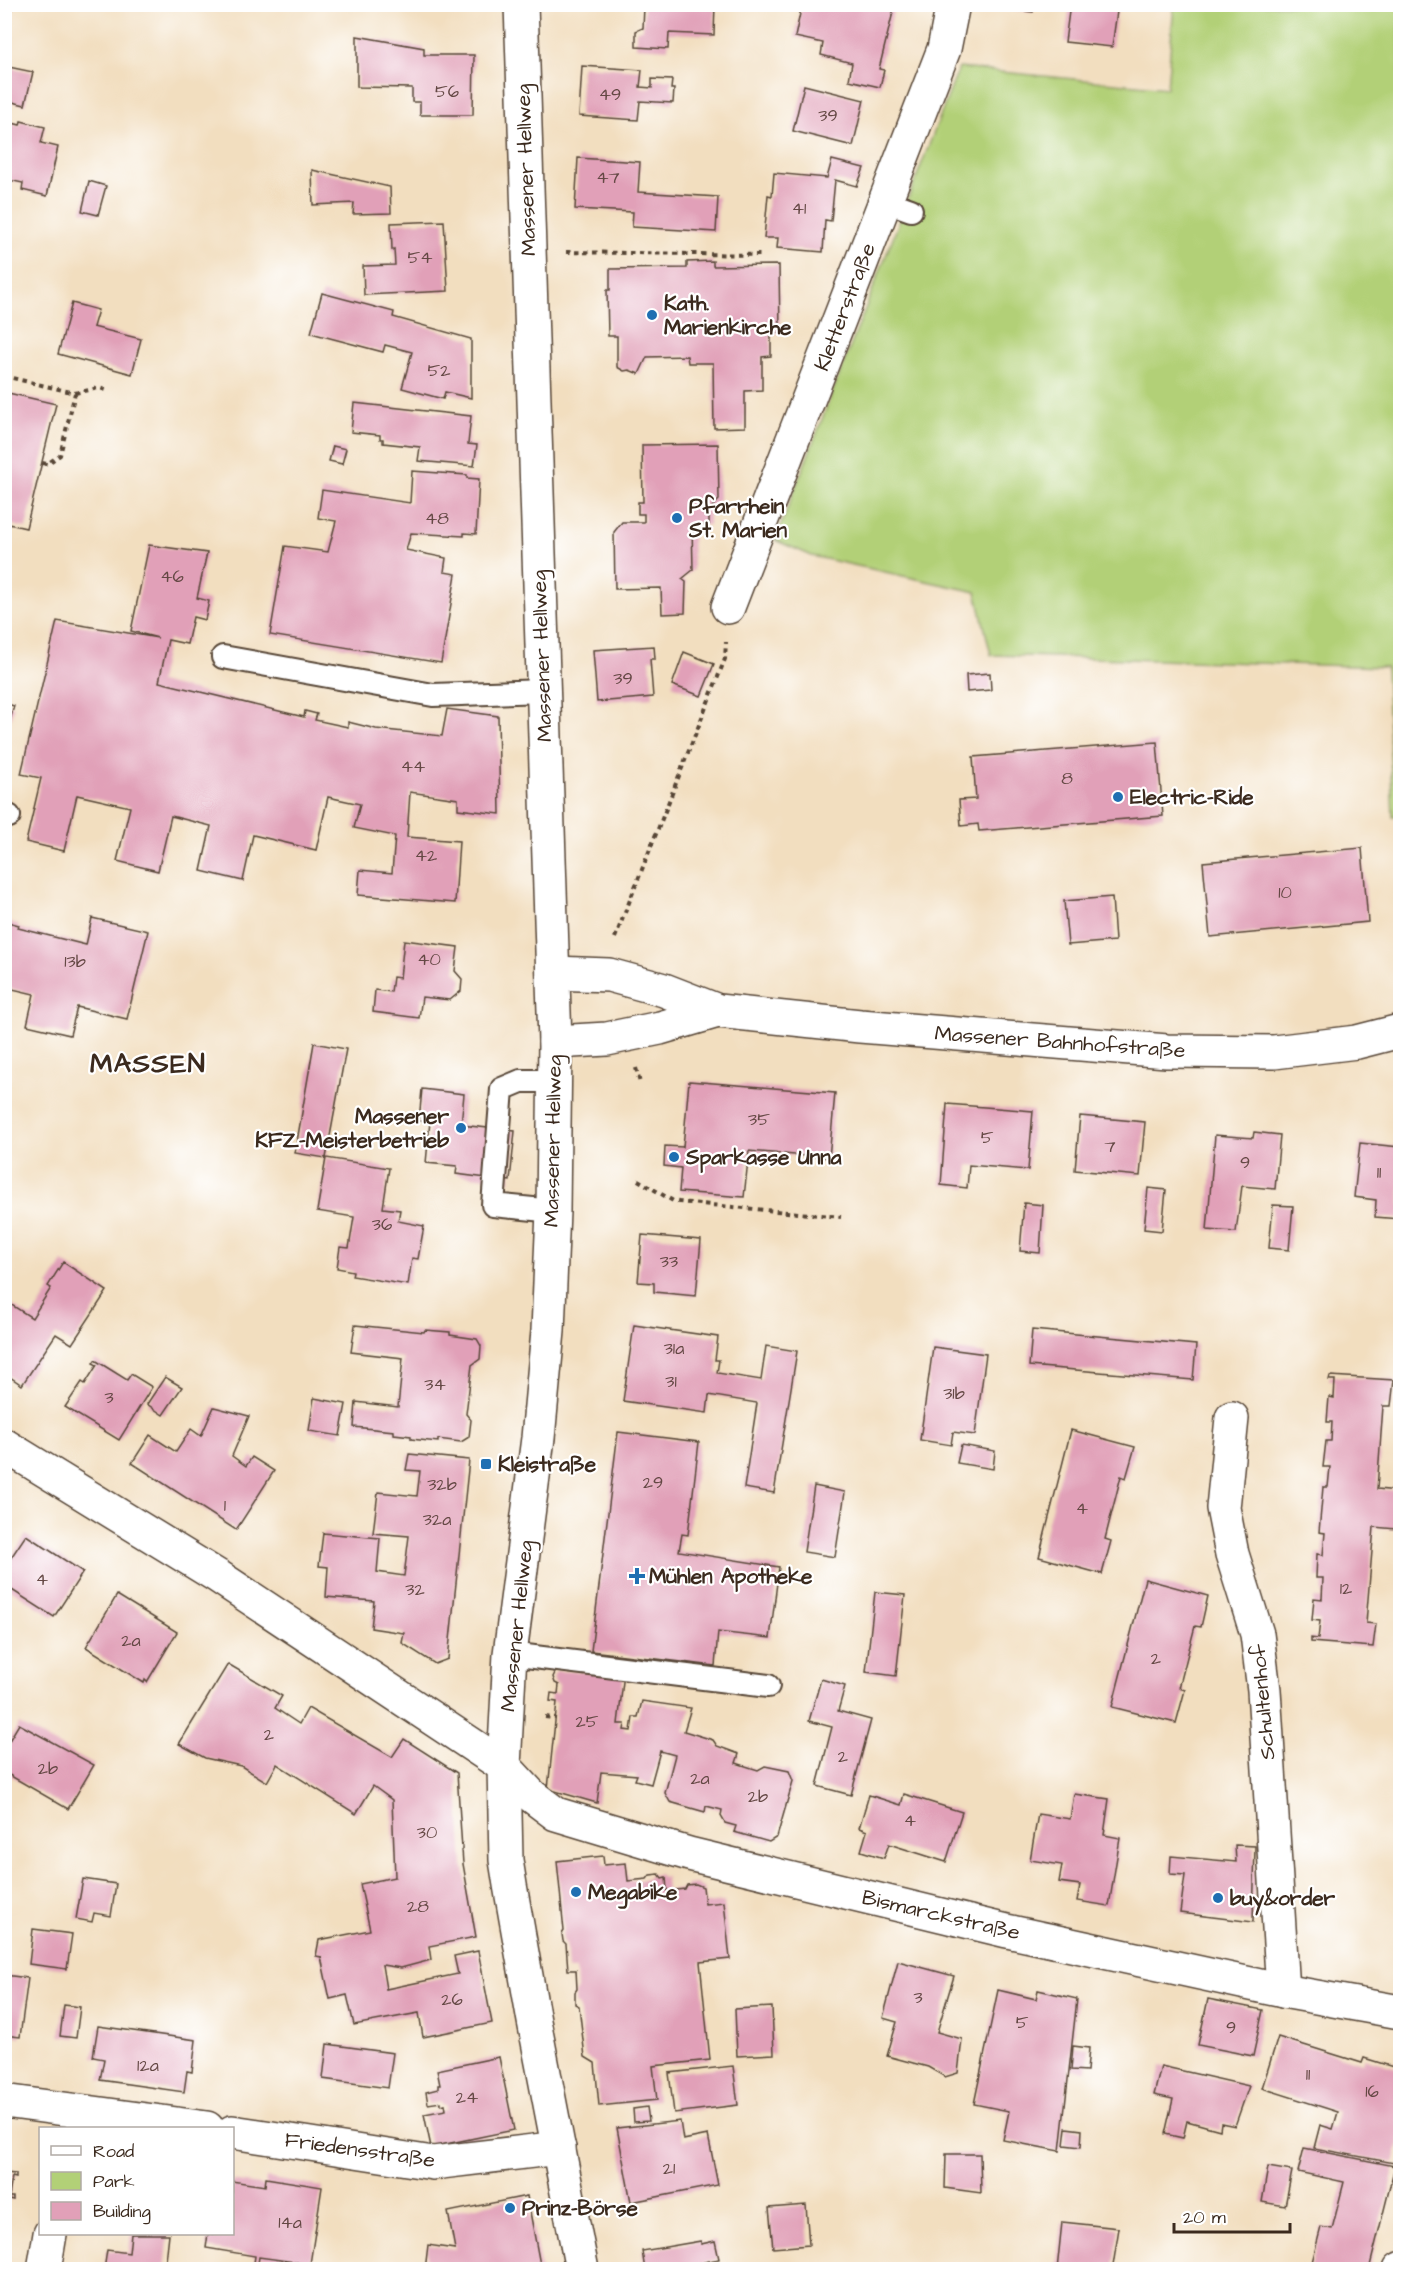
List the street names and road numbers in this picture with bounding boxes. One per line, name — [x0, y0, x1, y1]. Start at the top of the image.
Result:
street label: Massener Hellweg — [508, 83, 545, 257]
street label: Kletterstraße — [807, 239, 883, 375]
street label: Massener Hellweg — [524, 569, 561, 743]
street label: Massener Bahnhofstraße — [934, 1019, 1186, 1065]
street label: Massener Hellweg — [537, 1054, 571, 1227]
street label: Massener Hellweg — [494, 1539, 542, 1713]
street label: Schultenhof — [1243, 1642, 1283, 1761]
street label: Bismarckstraße — [859, 1883, 1023, 1947]
street label: Friedensstraße — [283, 2125, 437, 2175]

